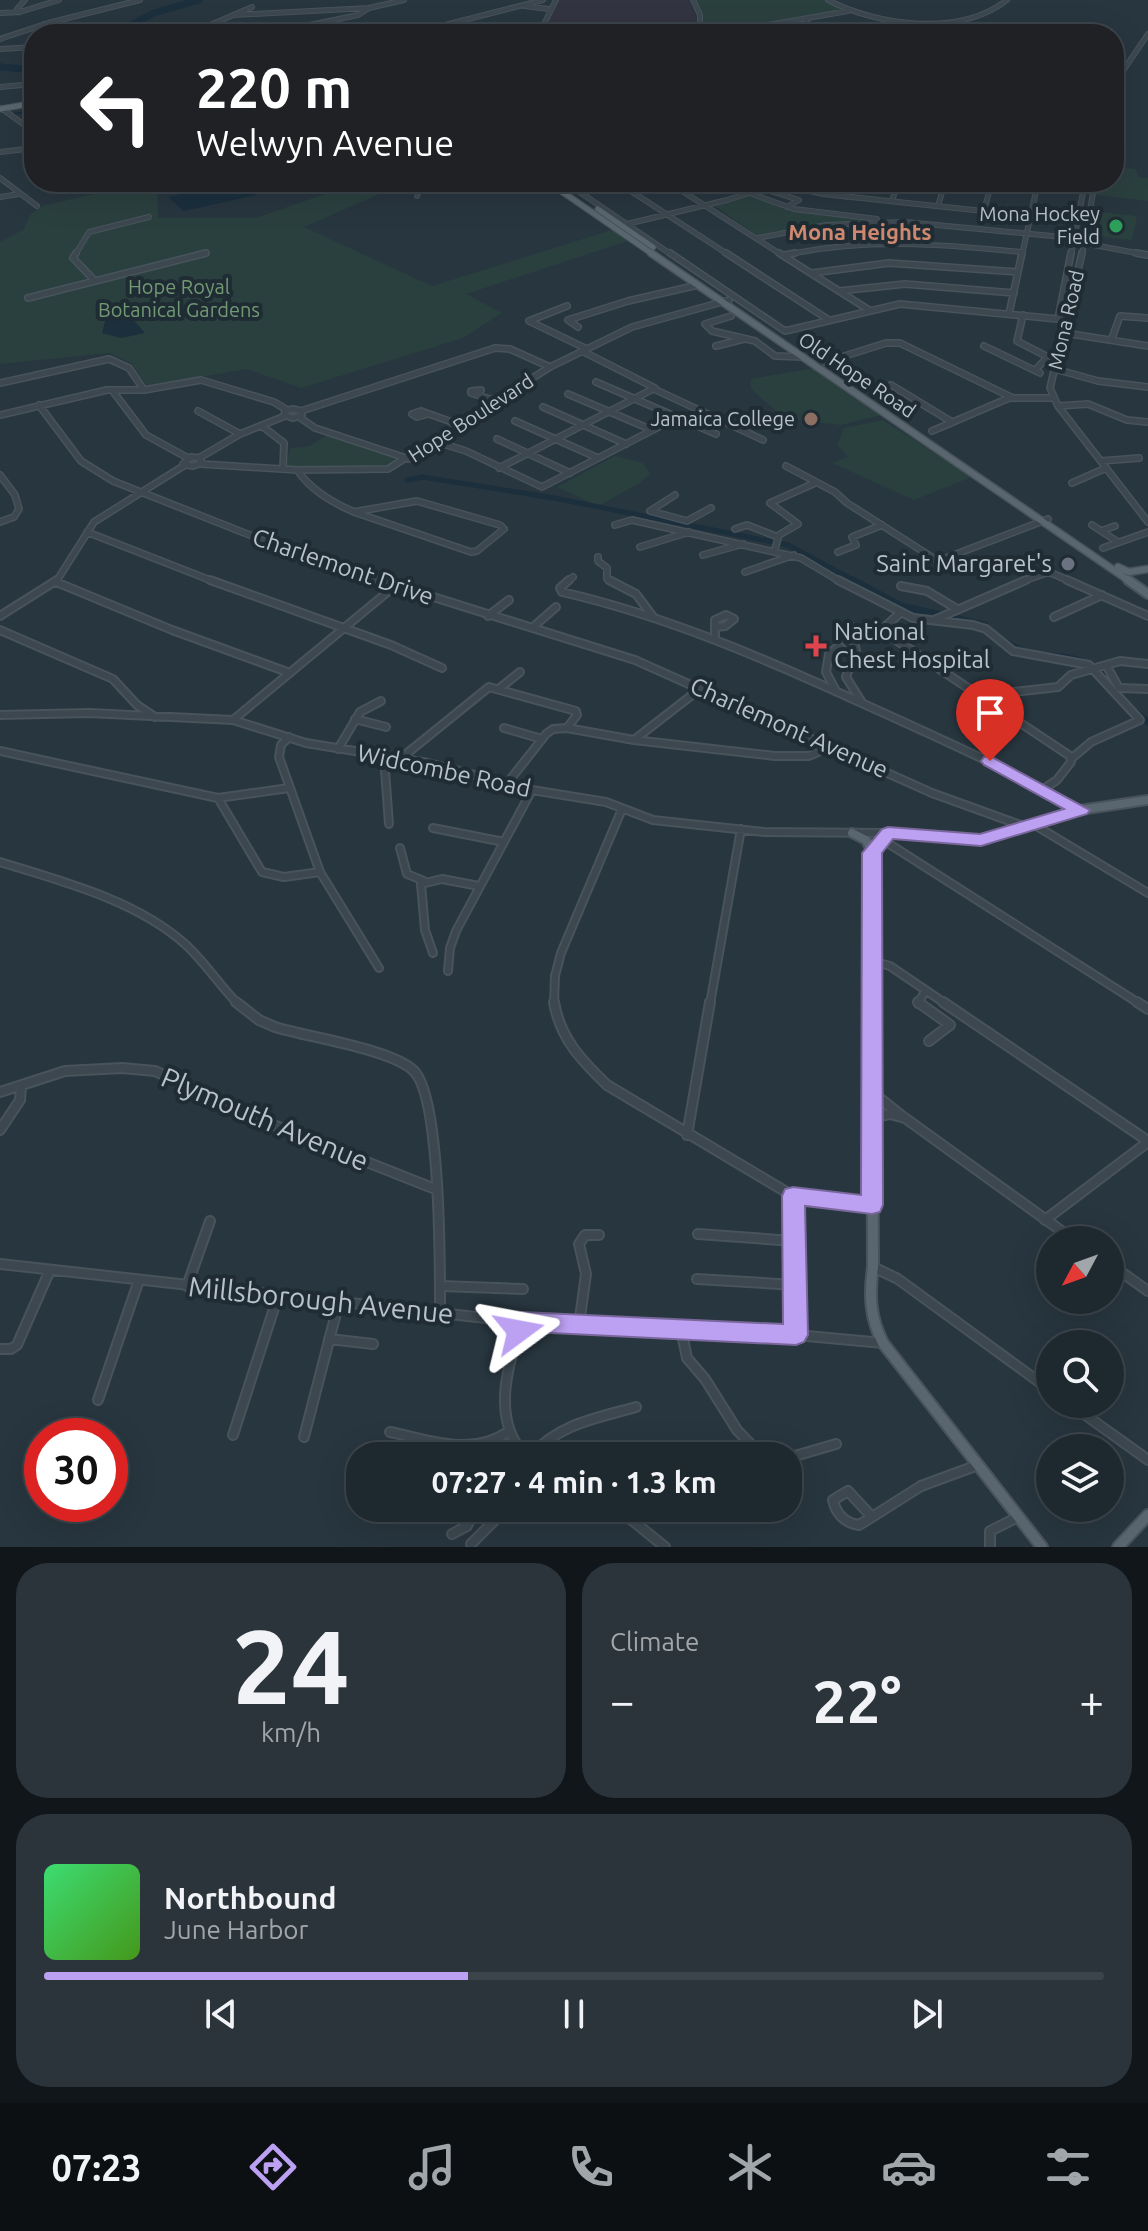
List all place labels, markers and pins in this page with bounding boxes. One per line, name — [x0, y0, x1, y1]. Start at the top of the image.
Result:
place label: Mona Hockey Field — [979, 202, 1100, 248]
marker: Mona Hockey Field — [1107, 217, 1125, 235]
place label: Jamaica College — [650, 407, 795, 430]
marker: Jamaica College — [802, 410, 820, 428]
place label: Saint Margaret's — [876, 550, 1052, 577]
marker: Saint Margaret's — [1059, 555, 1077, 573]
place label: National Chest Hospital — [834, 618, 990, 673]
marker: National Chest Hospital — [805, 635, 827, 657]
pin — [956, 679, 1024, 761]

